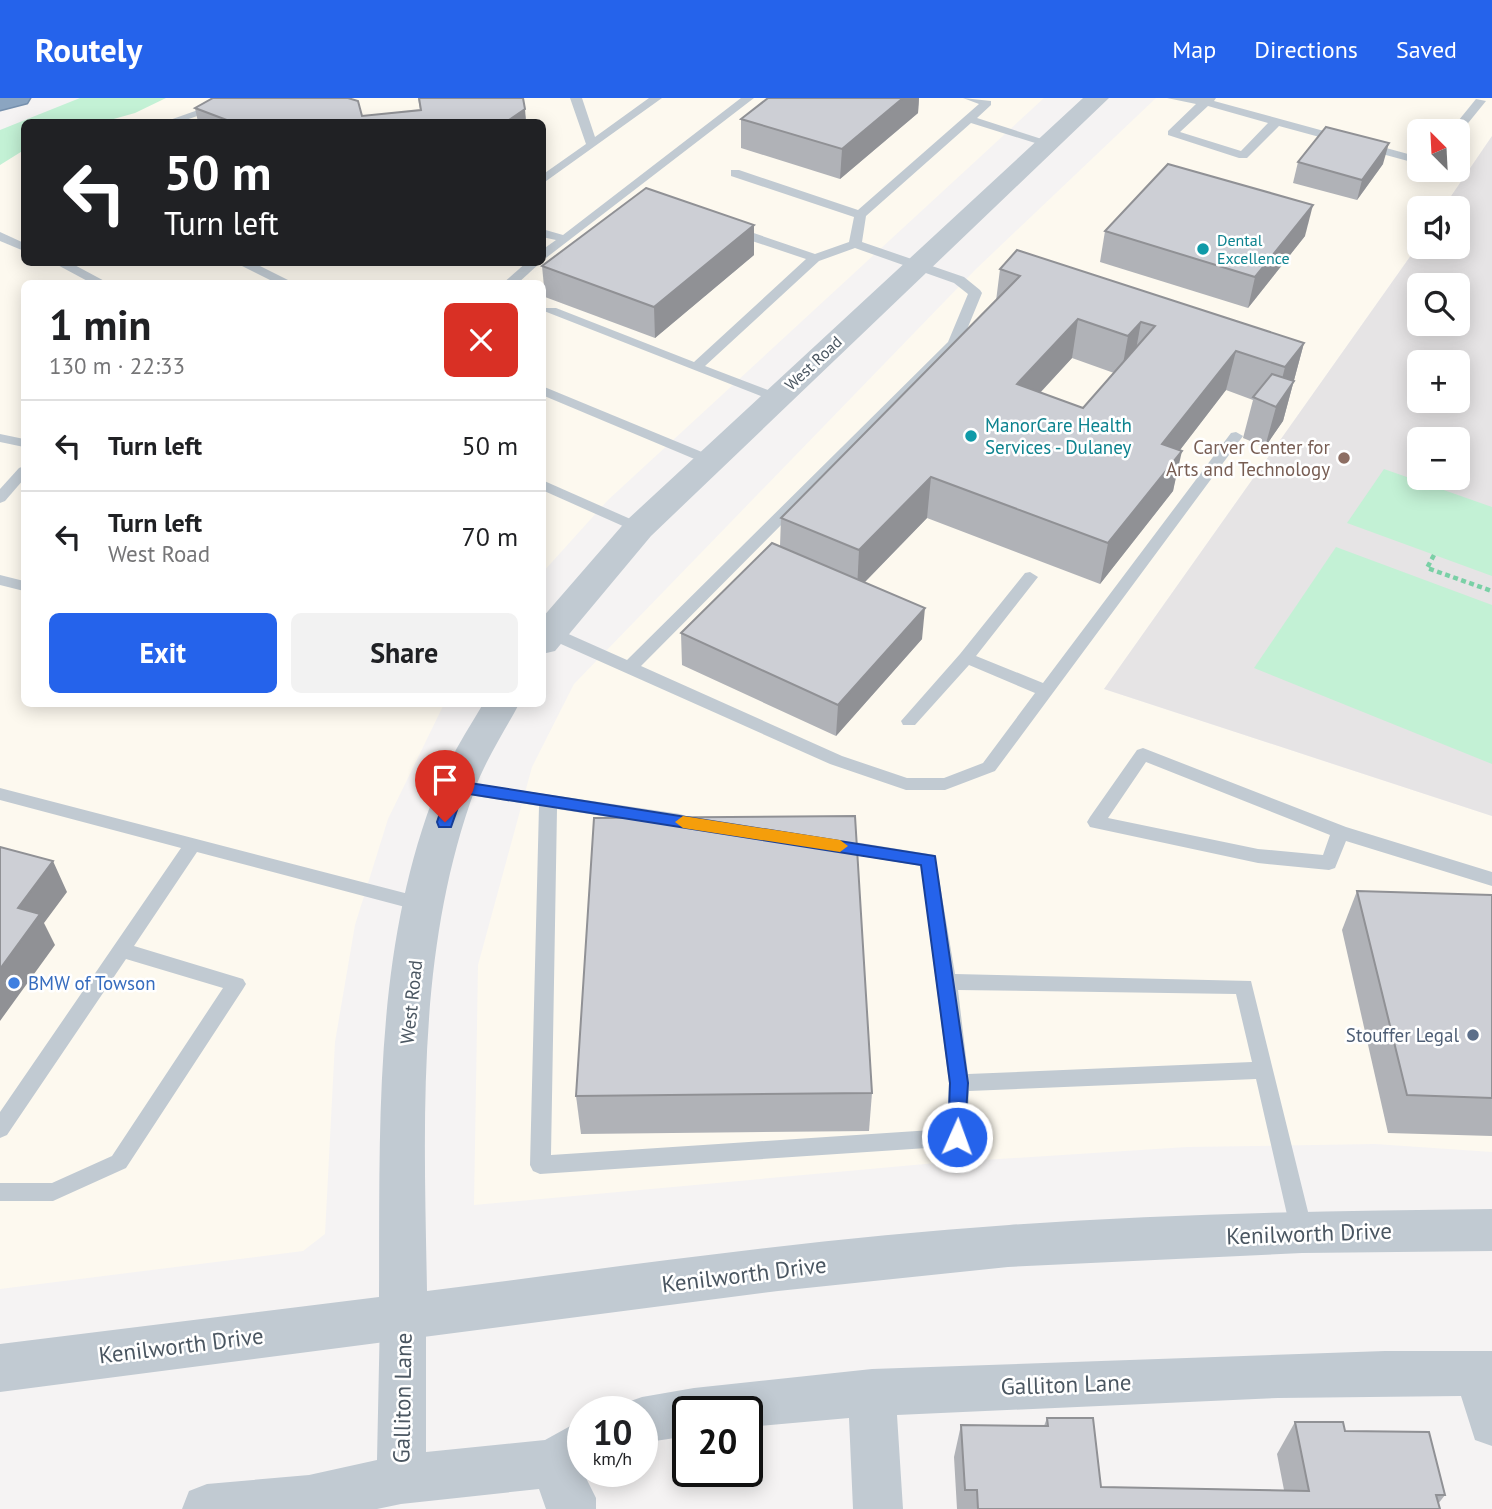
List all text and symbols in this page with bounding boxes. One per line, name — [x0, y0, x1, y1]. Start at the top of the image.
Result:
text: Routely — [35, 28, 142, 71]
text: Map — [1172, 34, 1216, 65]
text: Directions — [1254, 34, 1358, 65]
text: Saved — [1396, 34, 1457, 65]
north arrow — [1407, 119, 1470, 182]
map controls — [1407, 119, 1470, 490]
text: 50 m — [164, 140, 271, 204]
icon: left — [49, 147, 140, 238]
button: sound — [1407, 196, 1470, 259]
text: Turn left — [164, 202, 279, 244]
place label: Dental Excellence — [1217, 230, 1290, 268]
marker: Dental Excellence — [1195, 241, 1211, 257]
button: search — [1407, 273, 1470, 336]
text: 1 min — [49, 297, 151, 352]
button: close — [444, 303, 518, 377]
street label: West Road — [780, 331, 846, 395]
button: + — [1407, 350, 1470, 413]
text: 130 m · 22:33 — [49, 351, 185, 380]
place label: ManorCare Health Services - Dulaney — [985, 413, 1132, 459]
icon: left — [49, 427, 87, 465]
button: − — [1407, 427, 1470, 490]
marker: ManorCare Health Services - Dulaney — [963, 428, 979, 444]
text: Turn left — [108, 429, 202, 462]
text: 50 m — [462, 429, 518, 462]
place label: Carver Center for Arts and Technology — [1166, 435, 1331, 481]
marker: Carver Center for Arts and Technology — [1336, 450, 1352, 466]
text: Turn left — [108, 506, 202, 539]
icon: left — [49, 518, 87, 556]
text: 70 m — [462, 520, 518, 553]
text: West Road — [108, 539, 210, 568]
button: Exit — [49, 613, 277, 693]
button: Share — [291, 613, 518, 693]
pin — [415, 750, 475, 822]
icon: arrive — [426, 761, 464, 799]
street label: West Road — [395, 959, 427, 1045]
place label: BMW of Towson — [28, 971, 156, 995]
marker: BMW of Towson — [6, 975, 22, 991]
place label: Stouffer Legal — [1346, 1023, 1459, 1047]
marker: Stouffer Legal — [1465, 1027, 1481, 1043]
position arrow — [920, 1100, 994, 1174]
street label: Kenilworth Drive — [1226, 1216, 1392, 1250]
street label: Kenilworth Drive — [660, 1250, 828, 1298]
street label: Kenilworth Drive — [97, 1321, 265, 1369]
street label: Galliton Lane — [386, 1332, 418, 1464]
street label: Galliton Lane — [1000, 1367, 1132, 1401]
speed limit sign: 20 — [672, 1396, 763, 1487]
text: 10 — [593, 1409, 632, 1455]
text: km/h — [593, 1447, 632, 1470]

